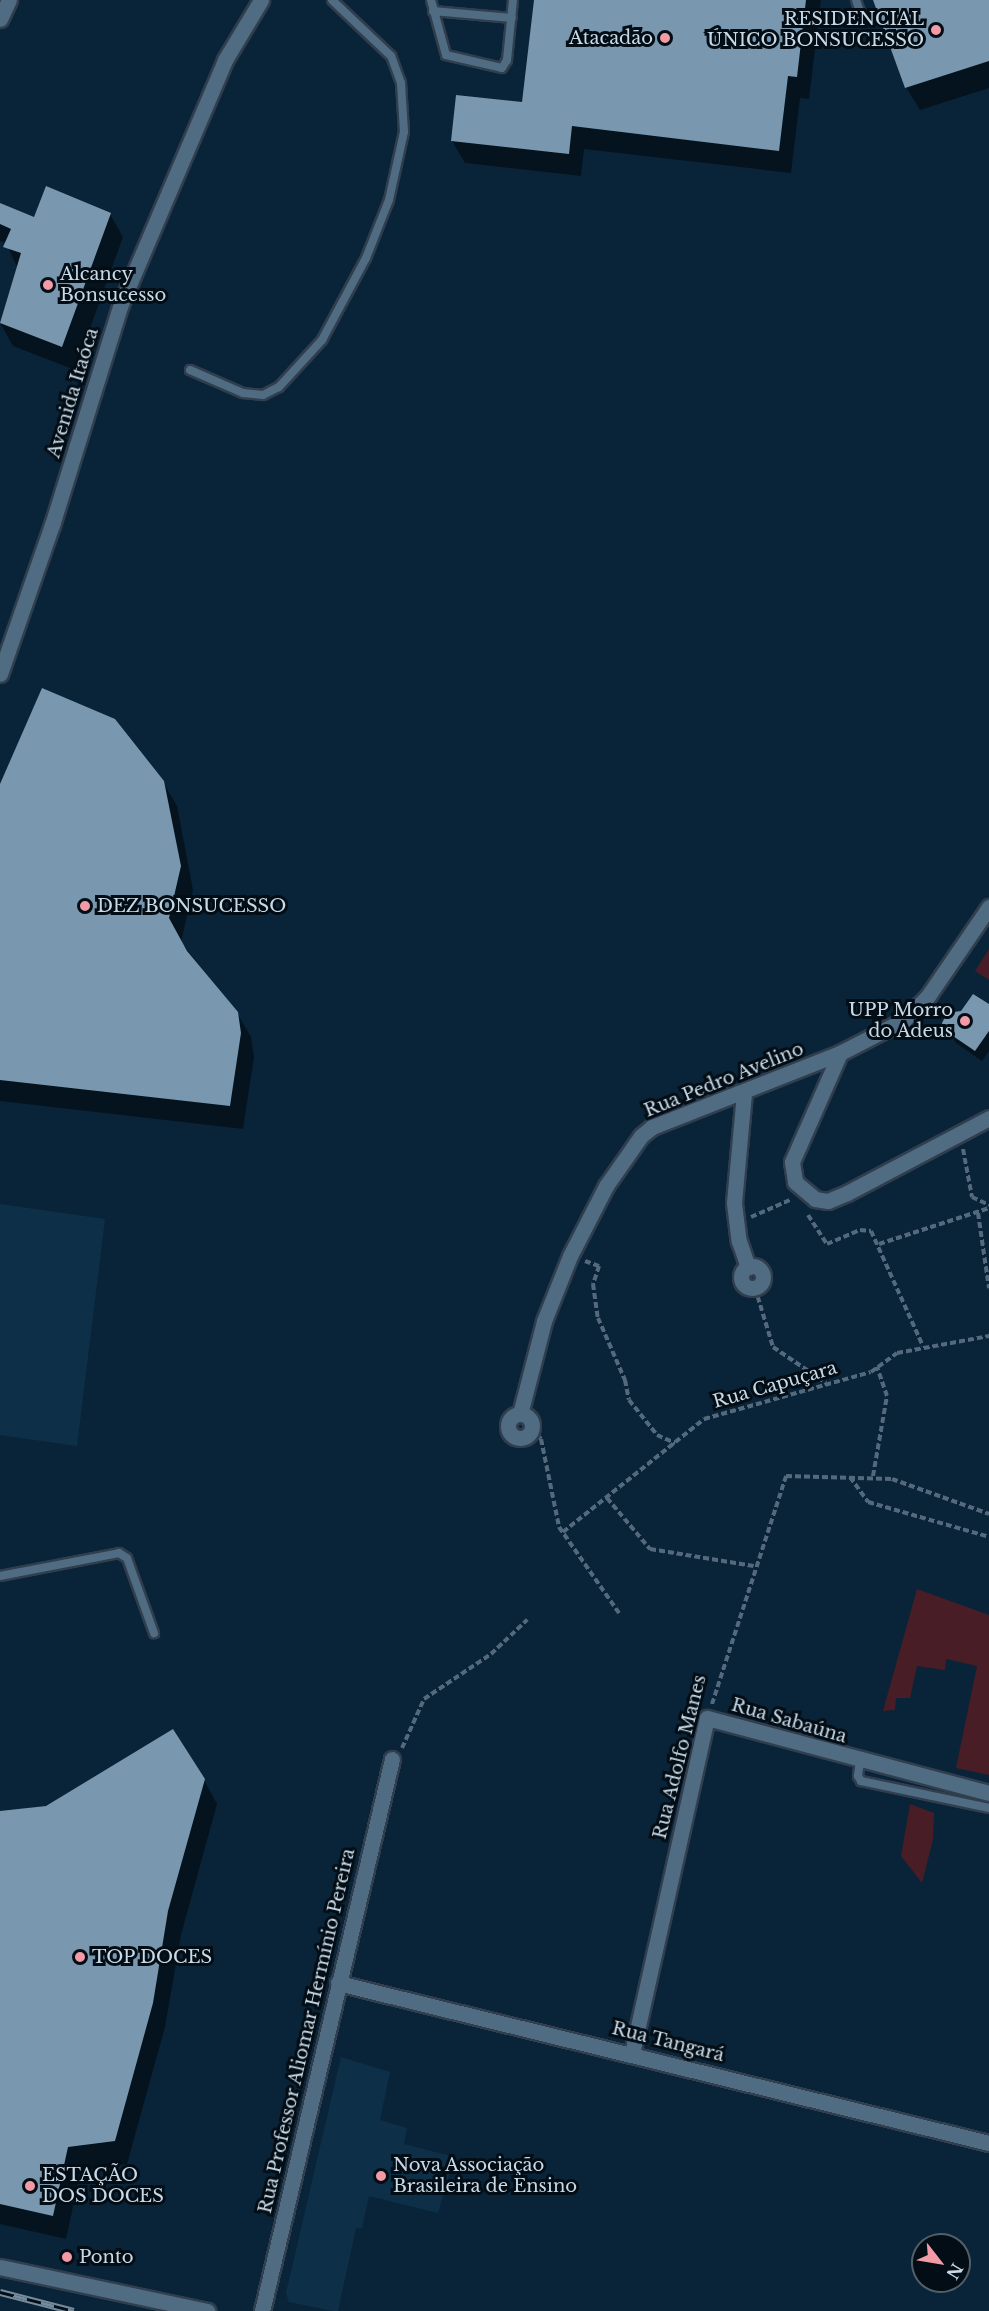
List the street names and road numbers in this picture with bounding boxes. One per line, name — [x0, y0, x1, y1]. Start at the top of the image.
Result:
street label: Avenida Itaóca — [43, 325, 103, 461]
street label: Rua Pedro Avelino — [641, 1038, 807, 1122]
street label: Rua Capuçara — [710, 1357, 840, 1413]
street label: Rua Adolfo Manes — [649, 1672, 711, 1842]
street label: Rua Sabaúna — [729, 1694, 849, 1748]
street label: Rua Professor Aliomar Hermínio Pereira — [254, 1846, 360, 2216]
street label: Rua Tangará — [609, 2018, 727, 2066]

